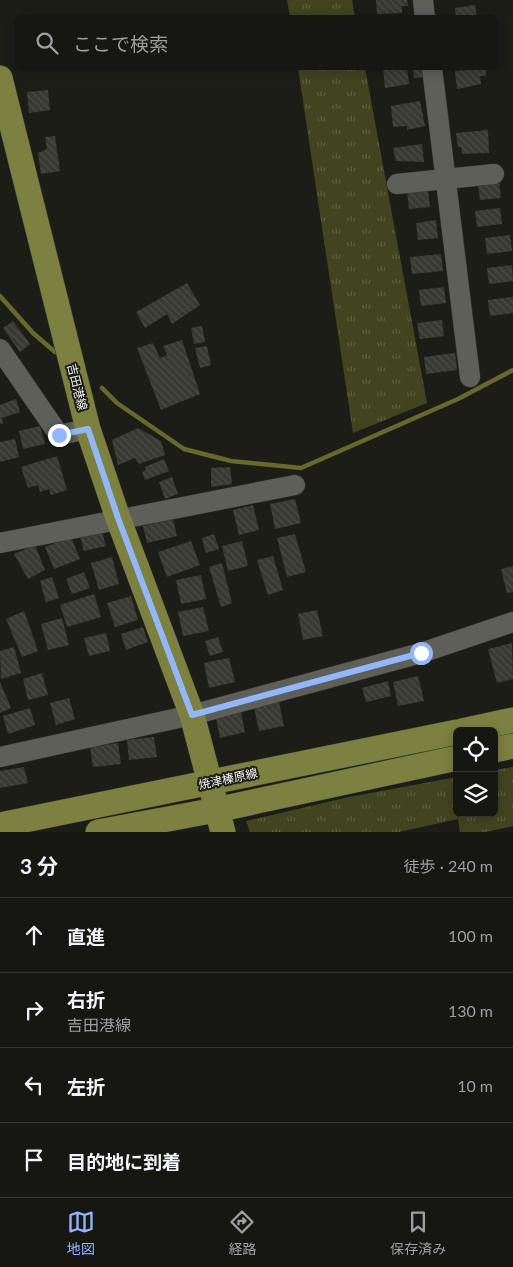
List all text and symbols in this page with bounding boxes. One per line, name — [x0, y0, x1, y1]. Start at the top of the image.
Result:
search box — [15, 15, 498, 70]
icon: search — [33, 29, 61, 57]
text: ここで検索 — [73, 32, 168, 55]
street label: 吉田港線 — [64, 362, 91, 412]
route end — [48, 424, 71, 447]
route start — [410, 642, 433, 665]
map controls — [453, 727, 498, 817]
button: locate — [453, 727, 498, 772]
street label: 焼津榛原線 — [197, 765, 259, 792]
button: layers — [453, 772, 498, 817]
text: 3 分 — [20, 853, 58, 878]
text: 徒歩 · 240 m — [404, 856, 493, 875]
icon: ahead — [20, 921, 48, 949]
text: 直進 — [67, 925, 105, 948]
text: 100 m — [448, 926, 493, 945]
text: 右折 — [67, 988, 105, 1011]
icon: right — [20, 996, 48, 1024]
text: 130 m — [448, 1001, 493, 1020]
text: 吉田港線 — [67, 1015, 131, 1034]
icon: left — [20, 1071, 48, 1099]
text: 左折 — [67, 1075, 105, 1098]
text: 10 m — [457, 1076, 493, 1095]
icon: arrive — [20, 1146, 48, 1174]
text: 目的地に到着 — [67, 1150, 181, 1173]
tab: 地図 — [67, 1208, 95, 1258]
tab: 経路 — [228, 1208, 256, 1258]
tab: 保存済み — [390, 1208, 446, 1258]

